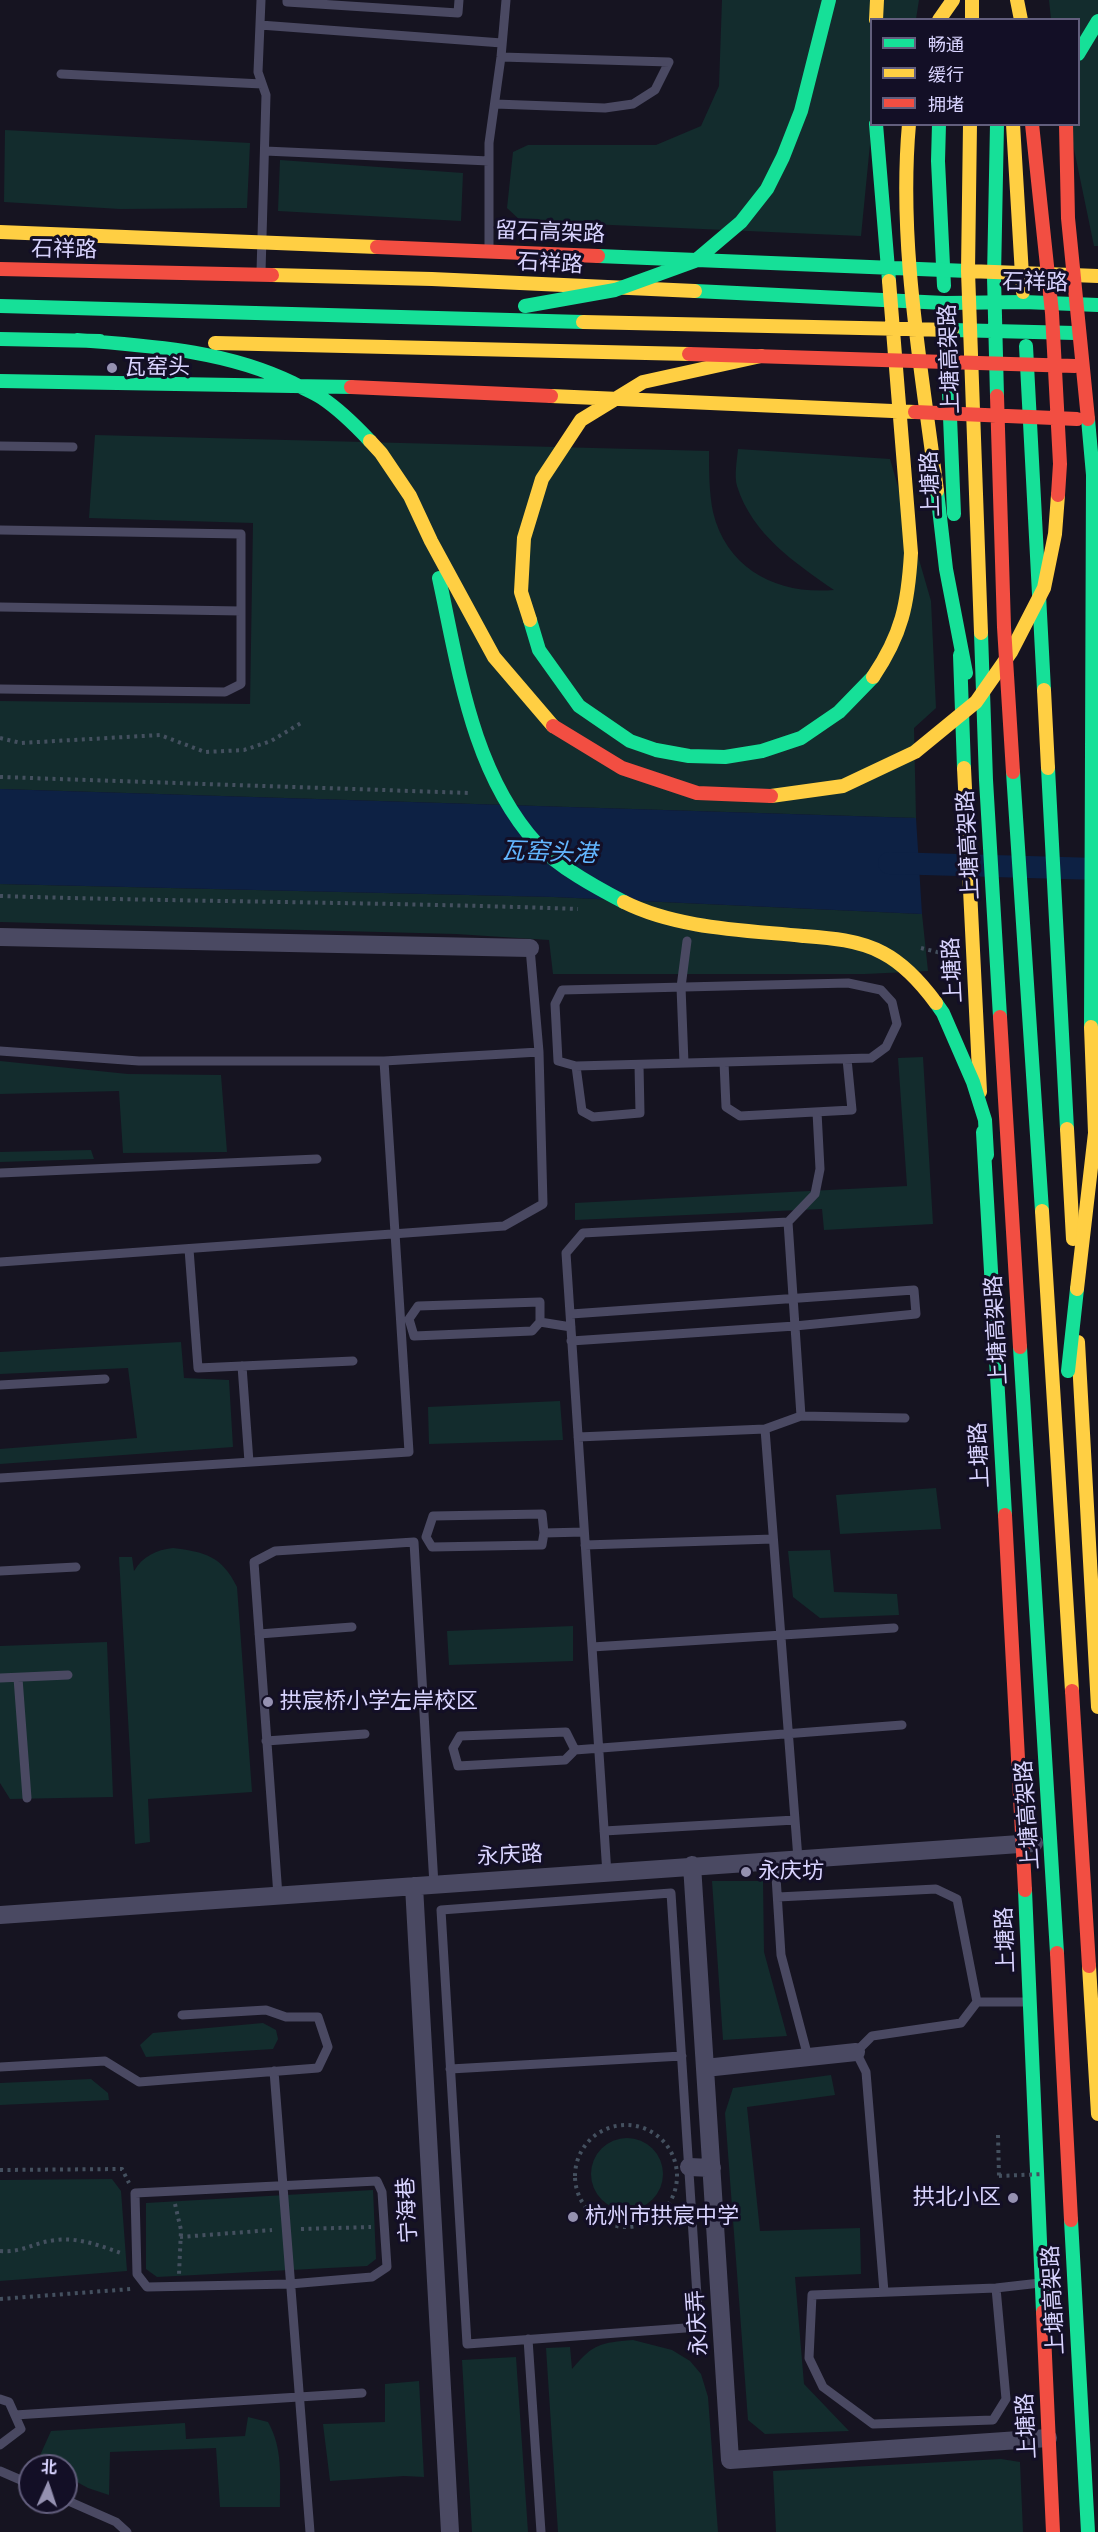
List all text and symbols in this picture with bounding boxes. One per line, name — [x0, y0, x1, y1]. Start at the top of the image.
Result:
legend — [870, 18, 1080, 126]
text: 畅通 — [928, 34, 964, 56]
text: 缓行 — [928, 64, 964, 86]
text: 拥堵 — [928, 94, 964, 116]
street label: 留石高架路 — [495, 218, 605, 248]
street label: 石祥路 — [31, 236, 97, 264]
street label: 石祥路 — [516, 249, 584, 279]
street label: 石祥路 — [1002, 269, 1068, 297]
street label: 上塘高架路 — [935, 304, 965, 414]
place label: 瓦窑头 — [124, 355, 190, 381]
marker: 瓦窑头 — [105, 361, 119, 375]
street label: 上塘路 — [917, 451, 945, 517]
street label: 上塘高架路 — [953, 789, 985, 901]
water label: 瓦窑头港 — [501, 837, 597, 869]
street label: 上塘路 — [938, 936, 968, 1004]
street label: 上塘高架路 — [981, 1274, 1013, 1386]
street label: 上塘路 — [965, 1421, 995, 1489]
place label: 拱宸桥小学左岸校区 — [280, 1689, 478, 1715]
marker: 拱宸桥小学左岸校区 — [261, 1695, 275, 1709]
street label: 上塘高架路 — [1011, 1759, 1045, 1871]
street label: 永庆路 — [476, 1841, 544, 1871]
place label: 永庆坊 — [758, 1859, 824, 1885]
marker: 永庆坊 — [739, 1865, 753, 1879]
street label: 上塘路 — [992, 1907, 1020, 1973]
street label: 宁海巷 — [393, 2176, 423, 2244]
place label: 拱北小区 — [913, 2185, 1001, 2211]
marker: 拱北小区 — [1006, 2191, 1020, 2205]
place label: 杭州市拱宸中学 — [585, 2204, 739, 2230]
marker: 杭州市拱宸中学 — [566, 2210, 580, 2224]
street label: 上塘高架路 — [1038, 2244, 1070, 2356]
street label: 永庆弄 — [683, 2289, 713, 2357]
street label: 上塘路 — [1012, 2392, 1042, 2460]
north arrow — [18, 2454, 78, 2514]
text: 北 — [40, 2458, 57, 2477]

